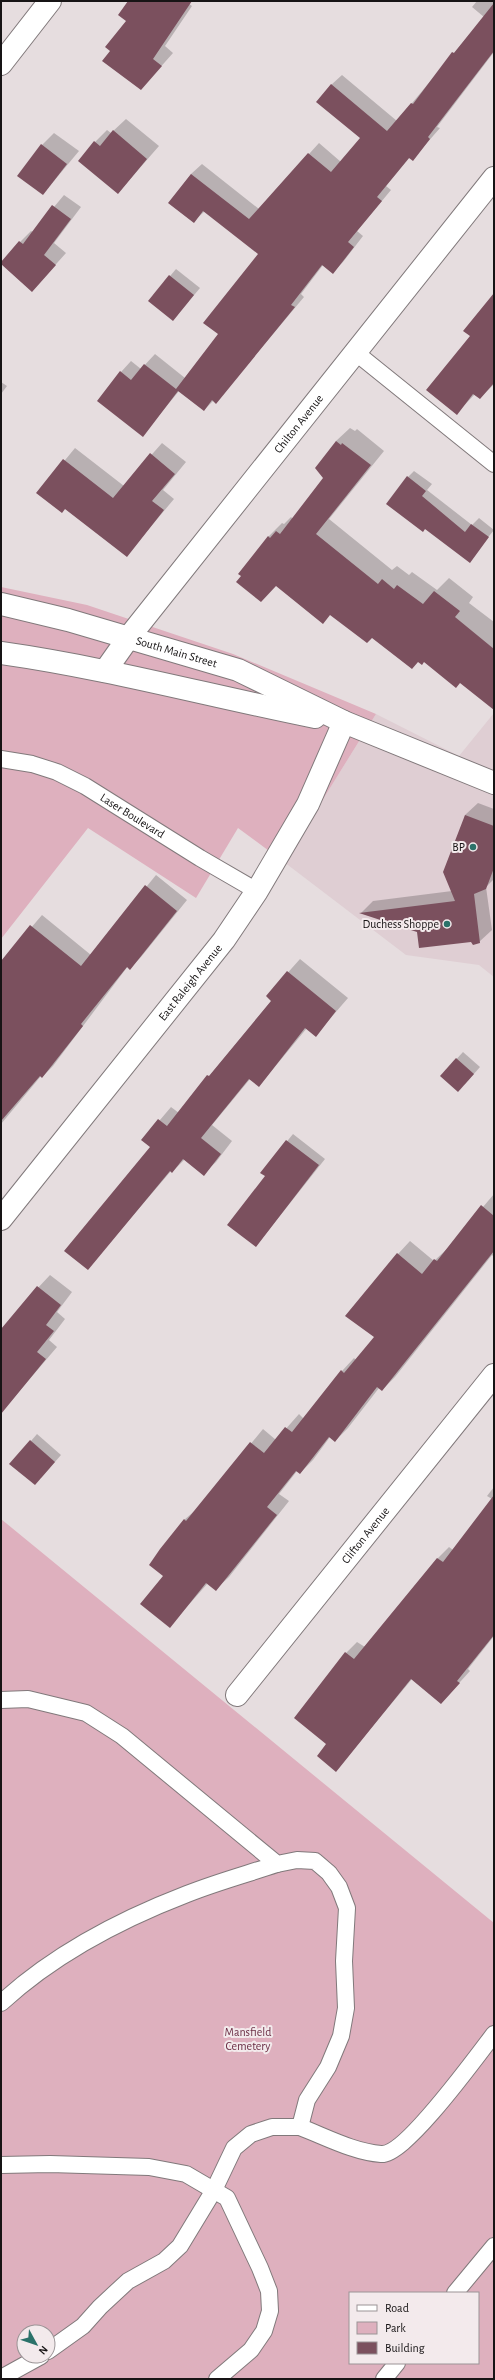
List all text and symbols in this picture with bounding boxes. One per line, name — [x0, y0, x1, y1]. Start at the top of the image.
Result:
street label: Chilton Avenue — [272, 392, 325, 455]
street label: South Main Street — [135, 634, 219, 670]
street label: Laser Boulevard — [98, 791, 167, 840]
place label: BP — [452, 841, 465, 853]
marker: BP — [468, 842, 478, 852]
place label: Duchess Shoppe — [362, 918, 439, 930]
marker: Duchess Shoppe — [442, 919, 452, 929]
street label: East Raleigh Avenue — [156, 942, 224, 1023]
street label: Clifton Avenue — [339, 1505, 392, 1566]
park label: Mansfield Cemetery — [225, 2026, 271, 2053]
legend — [349, 2292, 479, 2364]
text: Road — [385, 2302, 409, 2314]
text: Park — [385, 2322, 406, 2334]
north arrow — [16, 2324, 56, 2364]
text: Building — [385, 2342, 425, 2354]
text: N — [37, 2344, 50, 2357]

